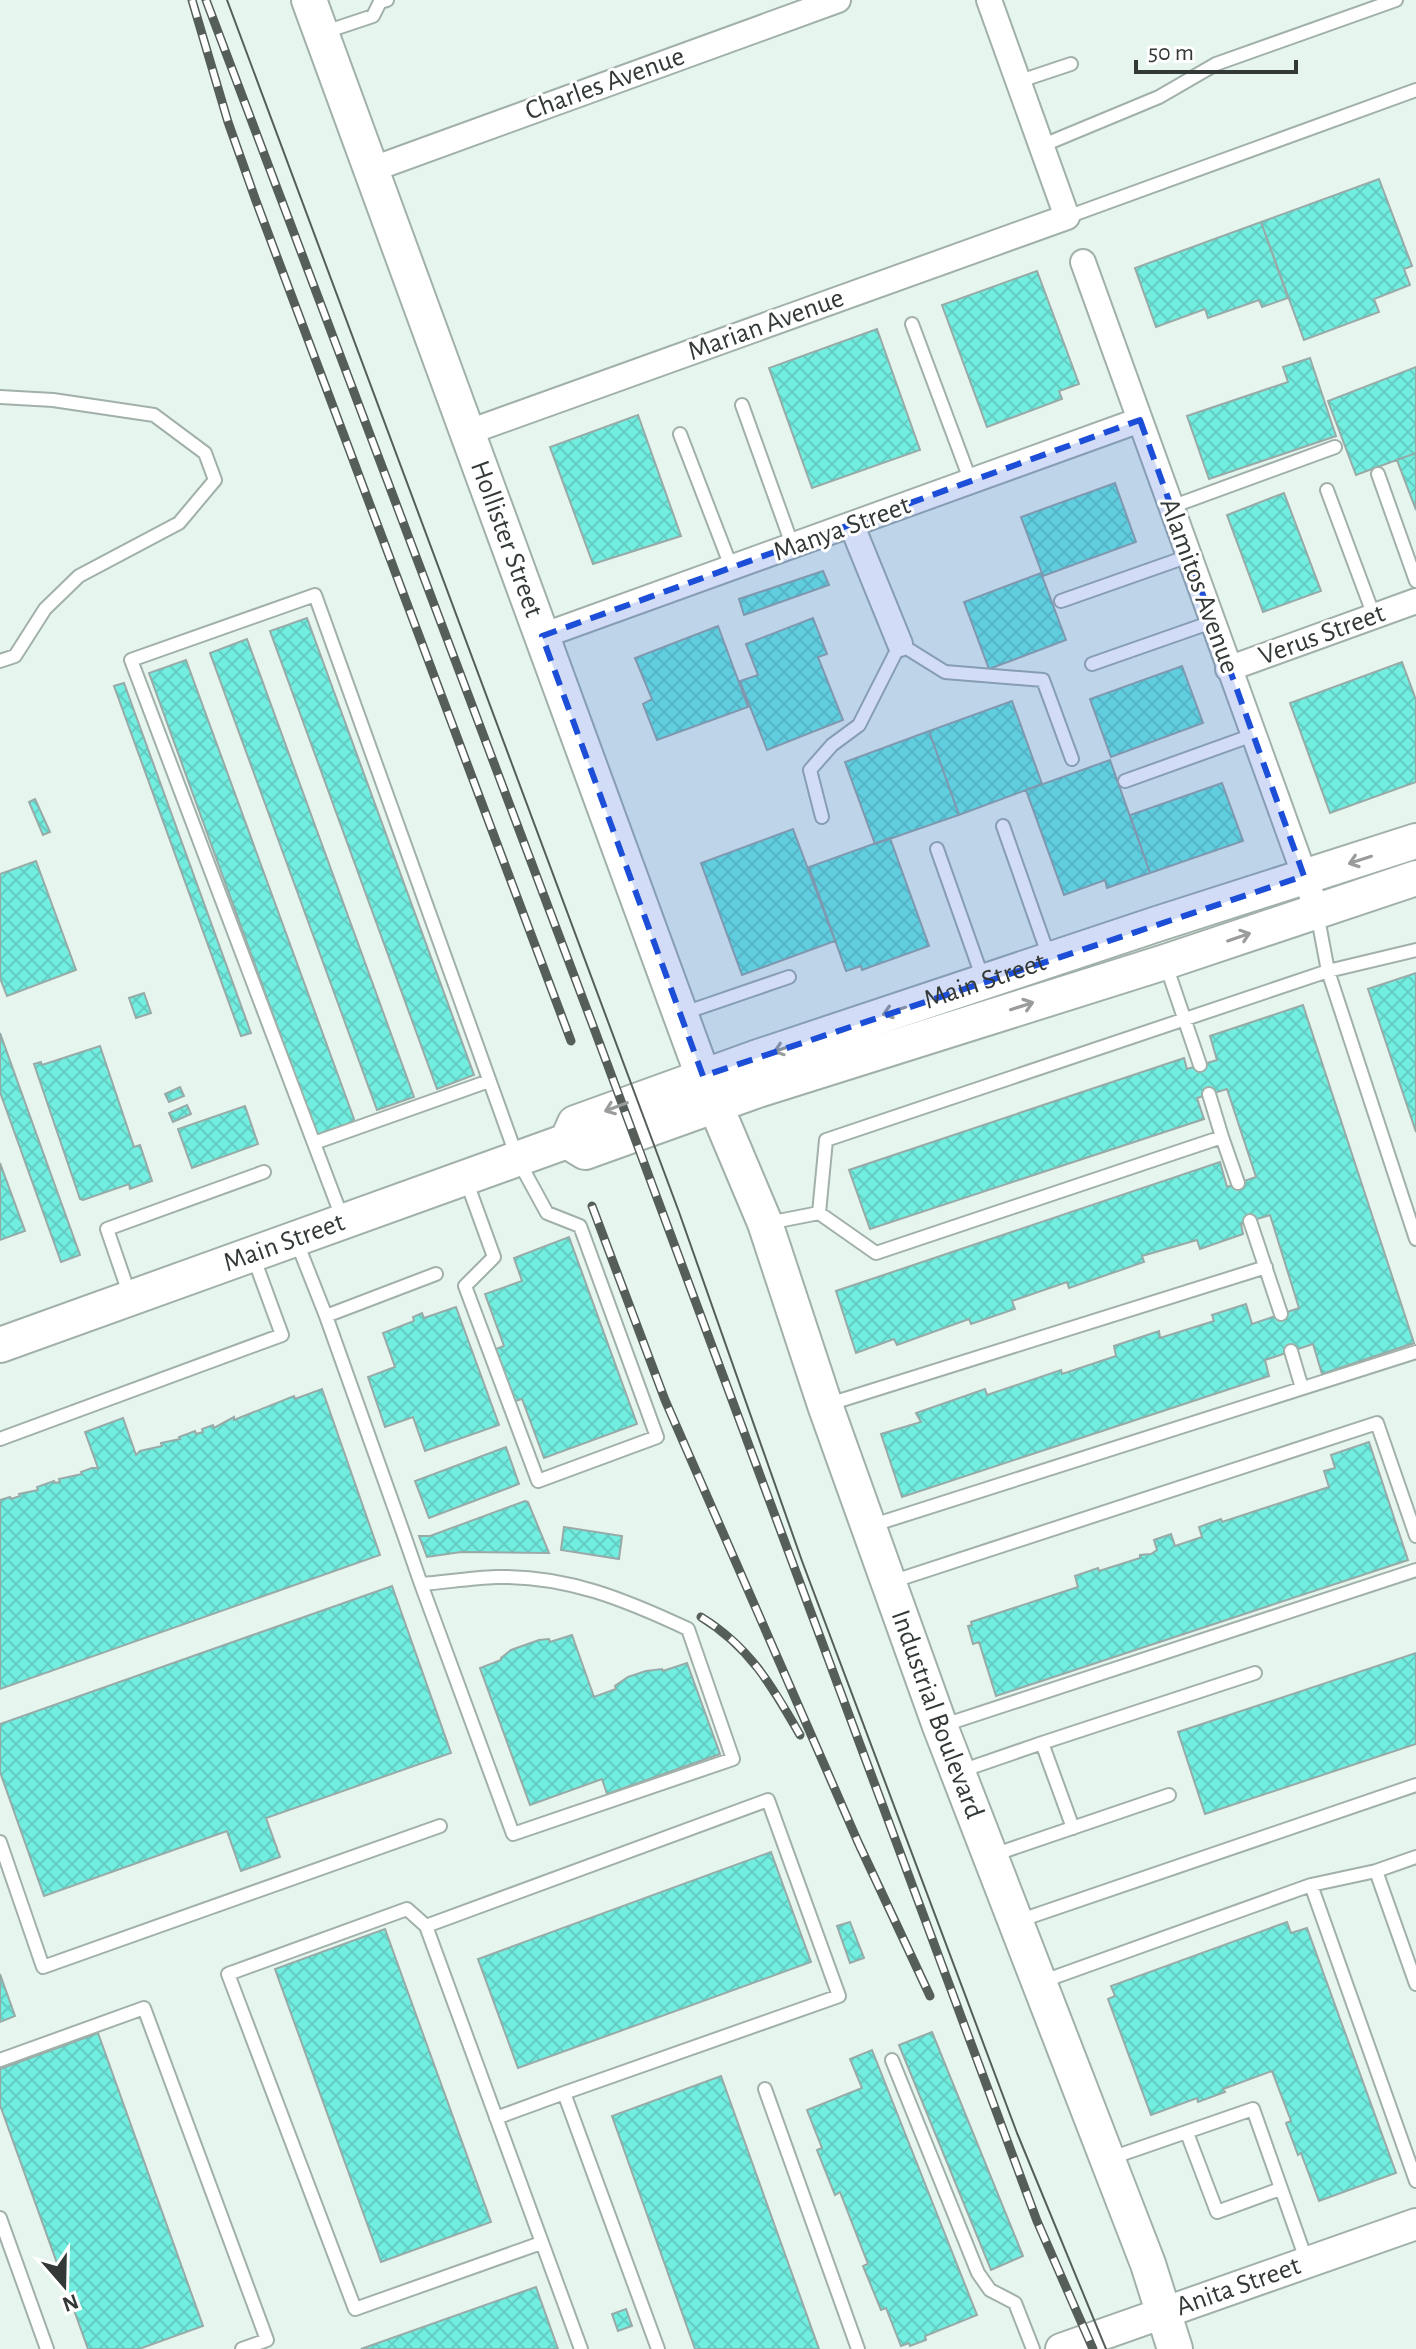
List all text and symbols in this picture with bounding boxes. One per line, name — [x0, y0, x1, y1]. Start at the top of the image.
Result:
scale bar — [1136, 24, 1296, 74]
text: 50 m — [1148, 41, 1194, 65]
street label: Charles Avenue — [522, 42, 688, 126]
street label: Marian Avenue — [684, 284, 848, 366]
street label: Hollister Street — [465, 457, 548, 621]
street label: Manya Street — [770, 491, 914, 567]
street label: Alamitos Avenue — [1154, 495, 1244, 677]
street label: Verus Street — [1255, 599, 1389, 671]
one-way arrow — [1348, 853, 1373, 868]
one-way arrow — [1226, 928, 1251, 943]
street label: Main Street — [920, 948, 1049, 1015]
one-way arrow — [1009, 998, 1035, 1013]
one-way arrow — [882, 1005, 907, 1020]
one-way arrow — [772, 1042, 797, 1057]
one-way arrow — [604, 1101, 628, 1115]
street label: Main Street — [220, 1208, 349, 1277]
street label: Industrial Boulevard — [886, 1606, 988, 1823]
north arrow — [24, 2245, 104, 2325]
street label: Anita Street — [1173, 2252, 1304, 2321]
text: N — [60, 2290, 81, 2316]

